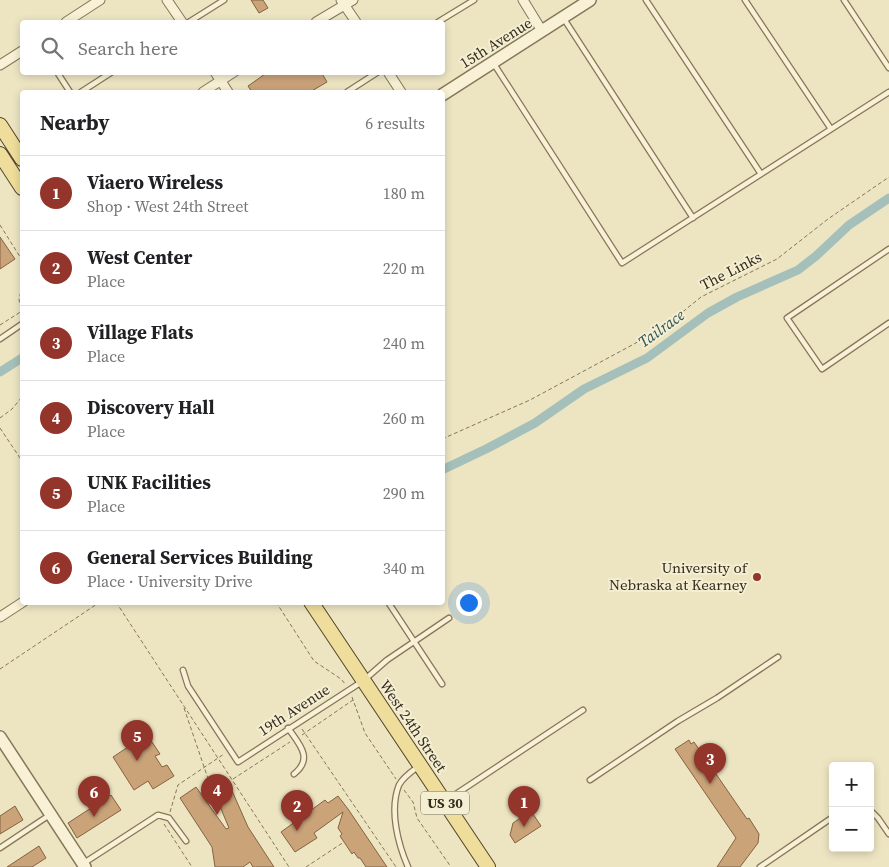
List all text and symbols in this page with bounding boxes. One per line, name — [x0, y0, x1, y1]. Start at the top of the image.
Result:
street label: 15th Avenue — [456, 12, 536, 73]
search box — [20, 20, 445, 75]
icon: search — [38, 34, 66, 62]
text: Search here — [78, 35, 178, 61]
text: Nearby — [40, 108, 110, 137]
text: 6 results — [365, 112, 425, 134]
text: Viaero Wireless — [87, 169, 223, 195]
text: 1 — [52, 182, 60, 204]
text: 180 m — [383, 182, 425, 204]
text: Shop · West 24th Street — [87, 195, 249, 217]
text: West Center — [87, 244, 192, 270]
street label: The Links — [696, 246, 765, 295]
text: 2 — [52, 257, 60, 279]
text: 220 m — [383, 257, 425, 279]
text: Place — [87, 270, 125, 292]
water label: Tailrace — [633, 303, 689, 352]
text: Village Flats — [87, 319, 193, 345]
text: 3 — [52, 332, 60, 354]
text: 240 m — [383, 332, 425, 354]
text: Place — [87, 345, 125, 367]
text: Discovery Hall — [87, 394, 215, 420]
text: 4 — [52, 407, 60, 429]
text: 260 m — [383, 407, 425, 429]
text: Place — [87, 420, 125, 442]
text: UNK Facilities — [87, 469, 211, 495]
text: 5 — [52, 482, 60, 504]
text: 290 m — [383, 482, 425, 504]
text: Place — [87, 495, 125, 517]
text: General Services Building — [87, 544, 313, 570]
text: 6 — [52, 557, 60, 579]
text: 340 m — [383, 557, 425, 579]
place label: University of Nebraska at Kearney — [609, 557, 749, 595]
text: Place · University Drive — [87, 570, 253, 592]
marker: University of Nebraska at Kearney — [751, 571, 763, 583]
your location — [456, 590, 482, 616]
street label: West 24th Street — [375, 675, 452, 776]
street label: 19th Avenue — [254, 678, 334, 741]
pin: 5 — [121, 720, 153, 761]
pin: 3 — [694, 743, 726, 784]
map controls — [829, 762, 874, 852]
button: + — [829, 762, 874, 807]
pin: 4 — [201, 774, 233, 815]
pin: 6 — [78, 776, 110, 817]
pin: 1 — [508, 786, 540, 827]
pin: 2 — [281, 790, 313, 831]
road number: US 30 — [421, 791, 469, 814]
button: − — [829, 807, 874, 852]

